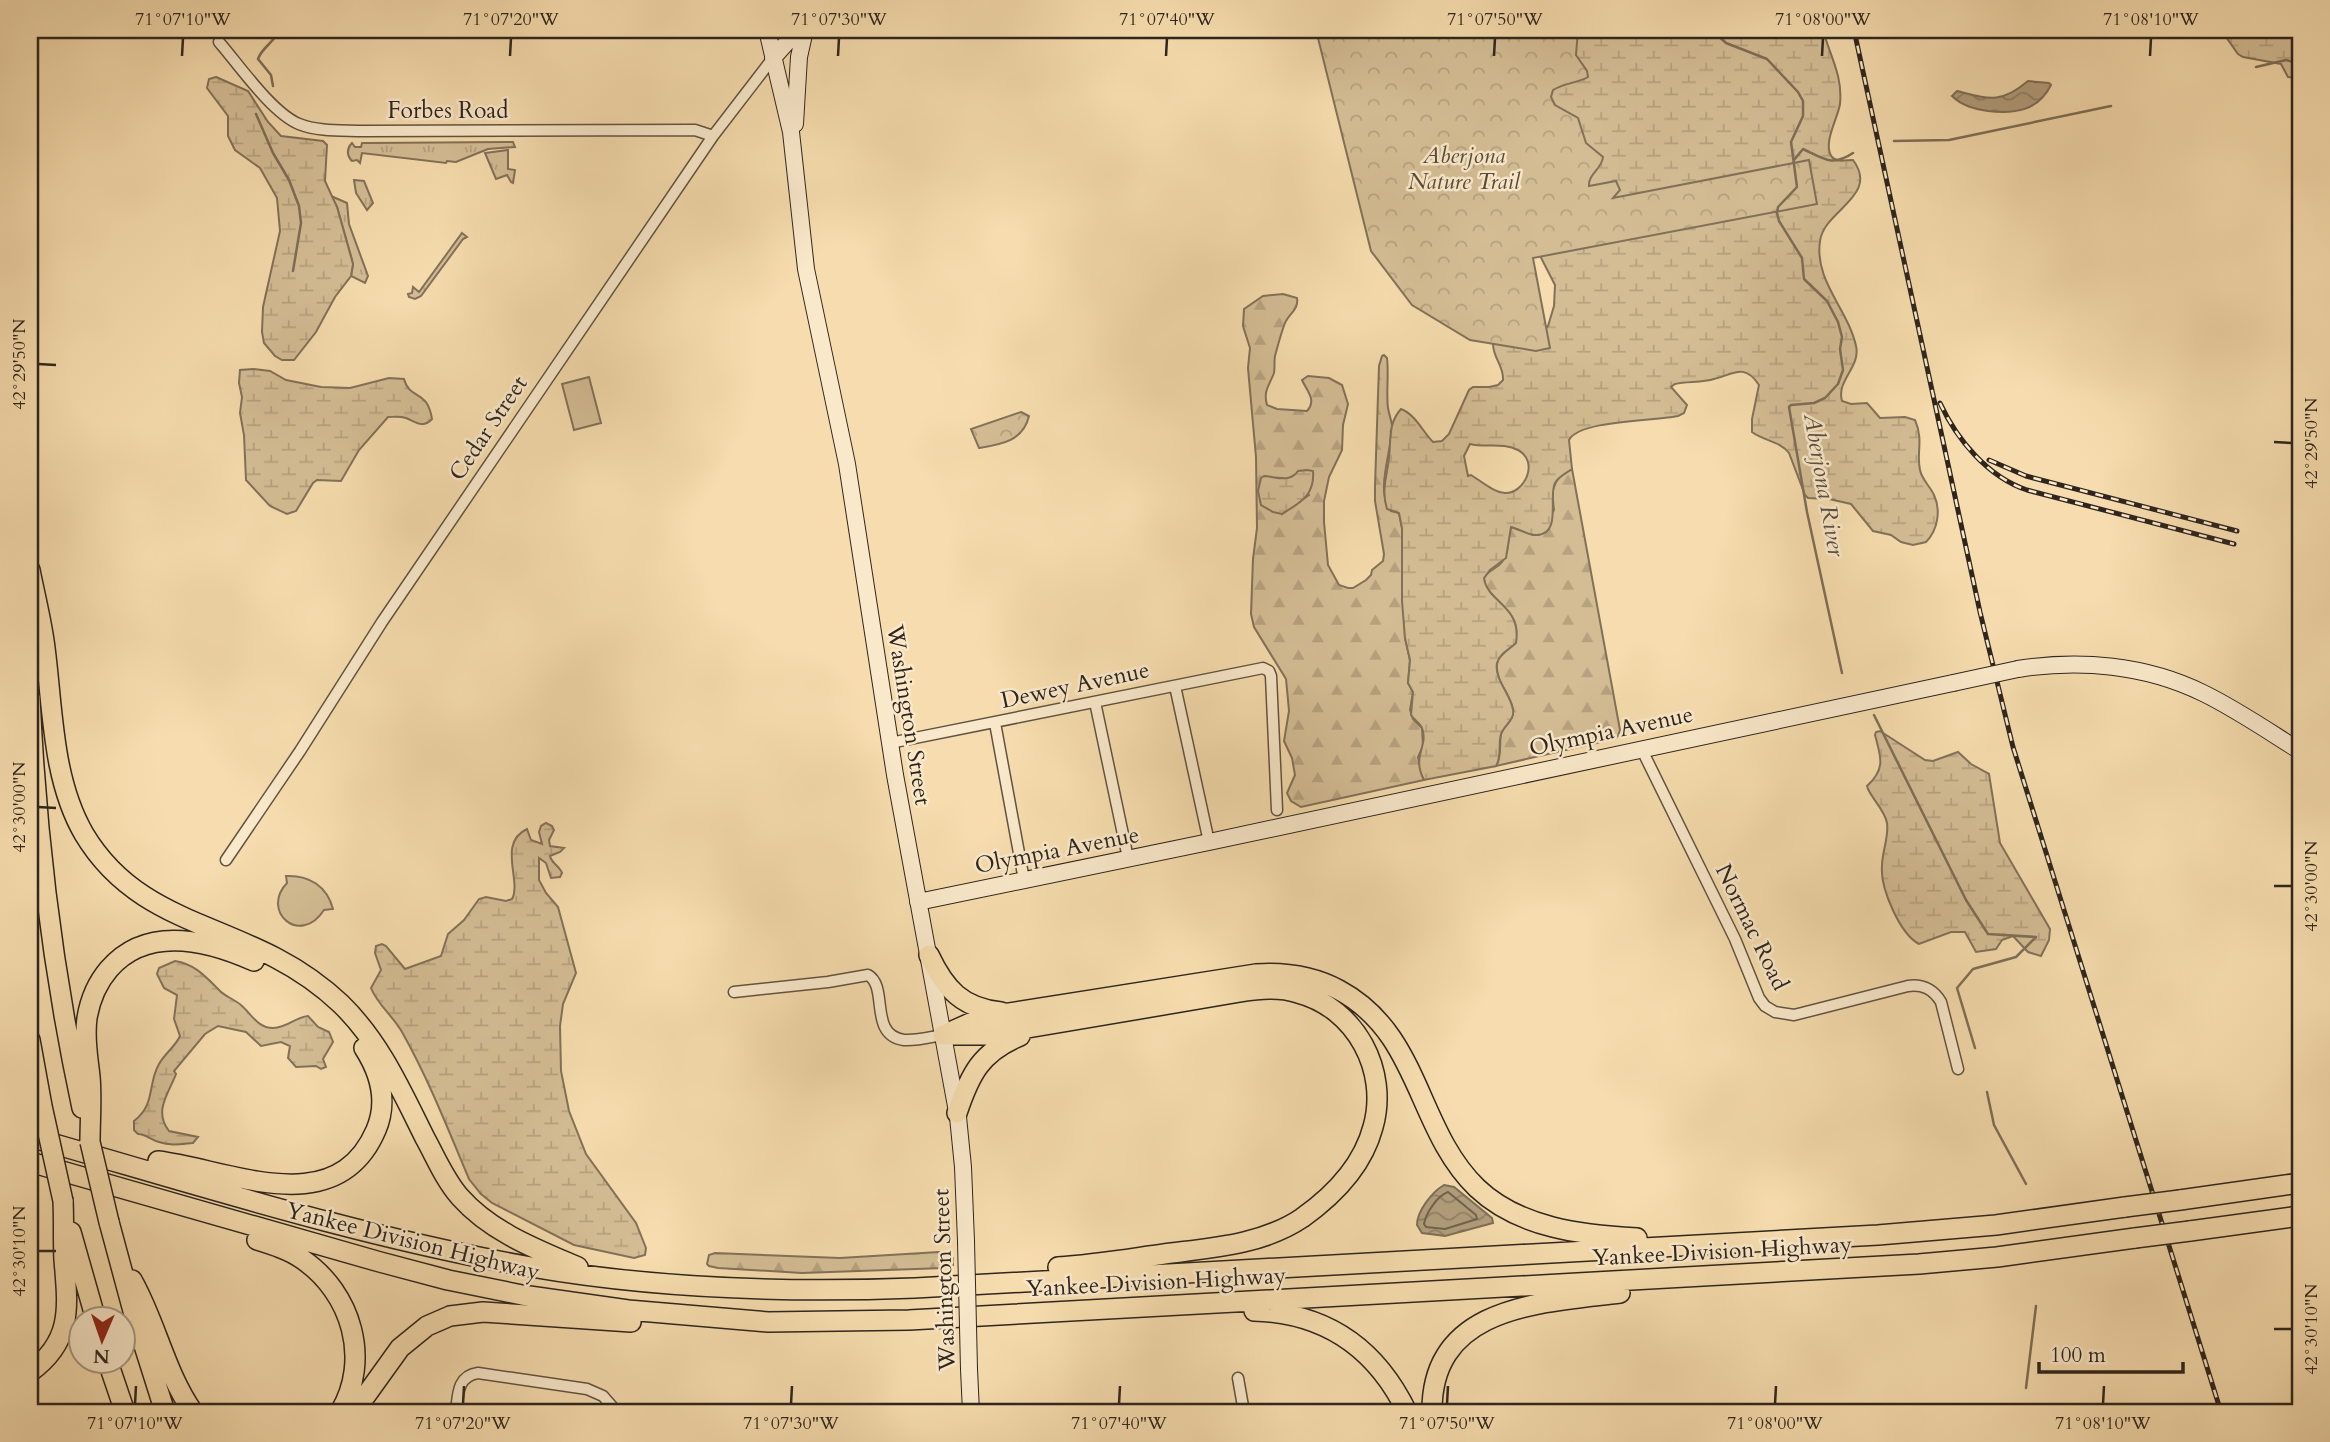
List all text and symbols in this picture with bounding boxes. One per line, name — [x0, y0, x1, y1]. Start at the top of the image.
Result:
text: 71°07'10"W — [135, 7, 231, 32]
text: 71°07'20"W — [463, 7, 559, 32]
text: 71°07'30"W — [791, 7, 887, 32]
text: 71°07'40"W — [1119, 7, 1215, 32]
text: 71°07'50"W — [1447, 7, 1543, 32]
text: 71°08'00"W — [1775, 7, 1871, 32]
text: 71°08'10"W — [2103, 7, 2199, 32]
street label: Forbes Road — [387, 95, 509, 126]
park label: Aberjona Nature Trail — [1408, 140, 1521, 197]
text: 42°29'50"N — [7, 318, 32, 410]
street label: Cedar Street — [442, 370, 534, 486]
text: 42°29'50"N — [2299, 397, 2324, 489]
water label: Aberjona River — [1795, 410, 1853, 560]
street label: Washington Street — [879, 622, 939, 807]
street label: Dewey Avenue — [998, 654, 1152, 716]
street label: Olympia Avenue — [1526, 699, 1696, 763]
text: 42°30'00"N — [7, 761, 32, 853]
street label: Olympia Avenue — [972, 819, 1142, 881]
text: 42°30'00"N — [2299, 840, 2324, 932]
street label: Normac Road — [1708, 859, 1796, 996]
street label: Washington Street — [925, 1188, 963, 1373]
street label: Yankee Division Highway — [283, 1194, 543, 1288]
text: 42°30'10"N — [7, 1205, 32, 1297]
street label: Yankee Division Highway — [1591, 1229, 1853, 1273]
street label: Yankee Division Highway — [1025, 1260, 1287, 1304]
text: 42°30'10"N — [2299, 1283, 2324, 1375]
north arrow — [66, 1306, 136, 1376]
scale bar — [2039, 1330, 2183, 1374]
text: 100 m — [2050, 1341, 2106, 1370]
text: N — [92, 1343, 110, 1369]
text: 71°07'10"W — [87, 1411, 183, 1436]
text: 71°07'20"W — [415, 1411, 511, 1436]
text: 71°07'30"W — [743, 1411, 839, 1436]
text: 71°07'40"W — [1071, 1411, 1167, 1436]
text: 71°07'50"W — [1399, 1411, 1495, 1436]
text: 71°08'00"W — [1727, 1411, 1823, 1436]
text: 71°08'10"W — [2055, 1411, 2151, 1436]

